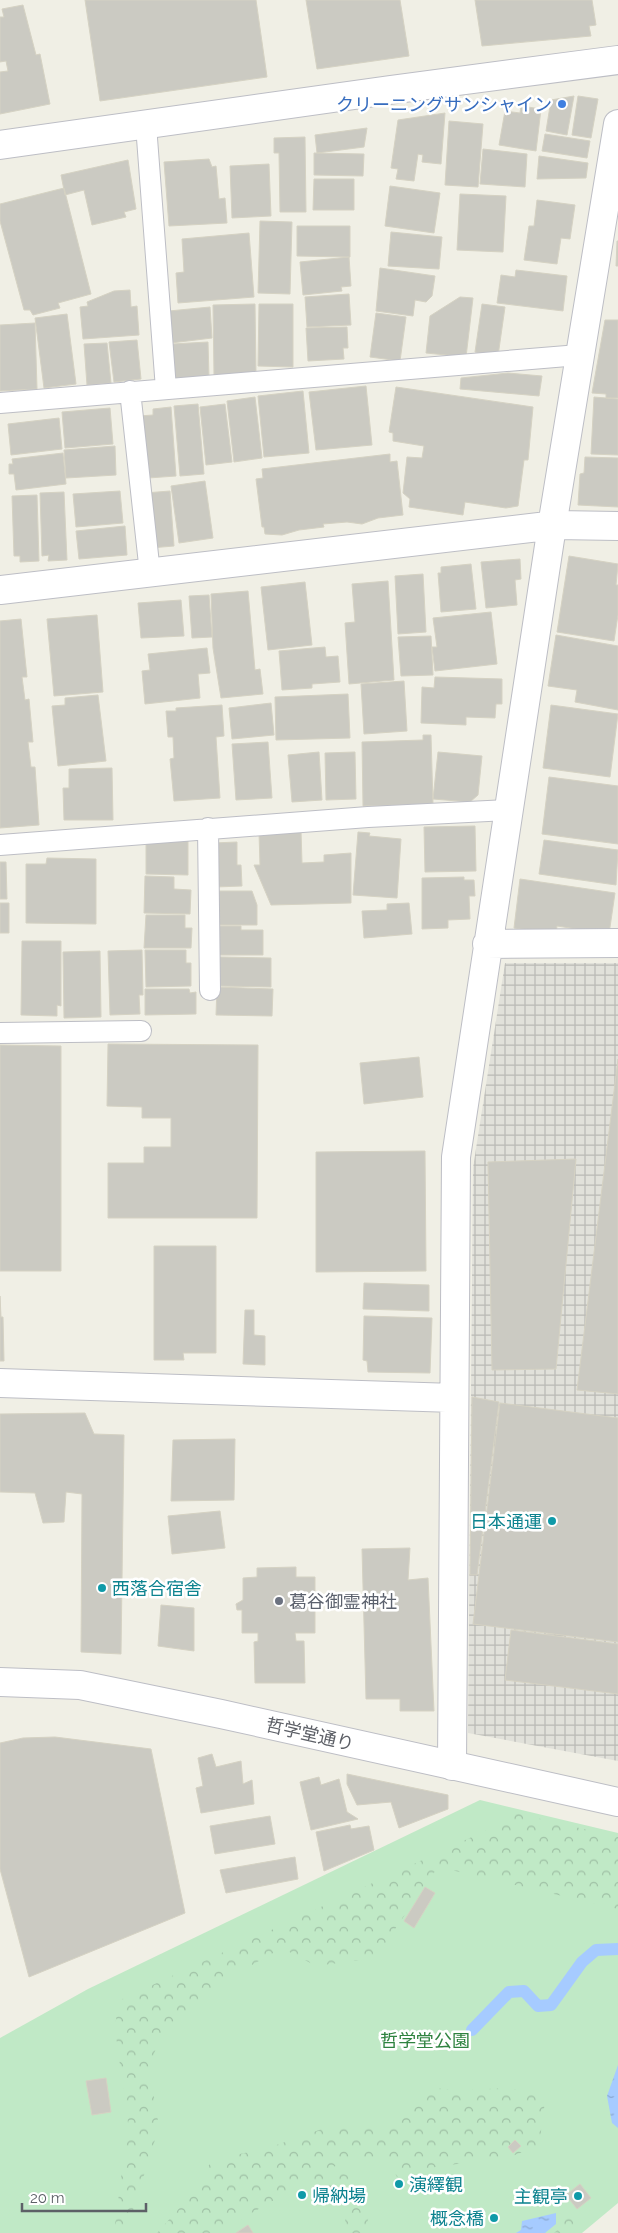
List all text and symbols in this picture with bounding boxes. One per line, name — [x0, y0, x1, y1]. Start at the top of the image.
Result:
place label: クリーニングサンシャイン — [336, 94, 552, 115]
marker: クリーニングサンシャイン — [556, 98, 568, 110]
place label: 日本通運 — [470, 1511, 542, 1532]
marker: 日本通運 — [546, 1515, 558, 1527]
place label: 西落合宿舎 — [112, 1578, 202, 1599]
marker: 西落合宿舎 — [96, 1582, 108, 1594]
place label: 葛谷御霊神社 — [289, 1591, 397, 1612]
marker: 葛谷御霊神社 — [273, 1595, 285, 1607]
street label: 哲学堂通り — [264, 1714, 356, 1754]
park label: 哲学堂公園 — [380, 2030, 470, 2051]
place label: 演繹観 — [409, 2174, 463, 2195]
marker: 演繹観 — [393, 2178, 405, 2190]
scale bar — [22, 2180, 146, 2212]
place label: 帰納場 — [312, 2185, 366, 2206]
place label: 主観亭 — [514, 2186, 568, 2207]
text: 20 m — [30, 2189, 65, 2207]
marker: 帰納場 — [296, 2189, 308, 2201]
marker: 主観亭 — [572, 2190, 584, 2202]
place label: 概念橋 — [430, 2208, 484, 2229]
marker: 概念橋 — [488, 2212, 500, 2224]

